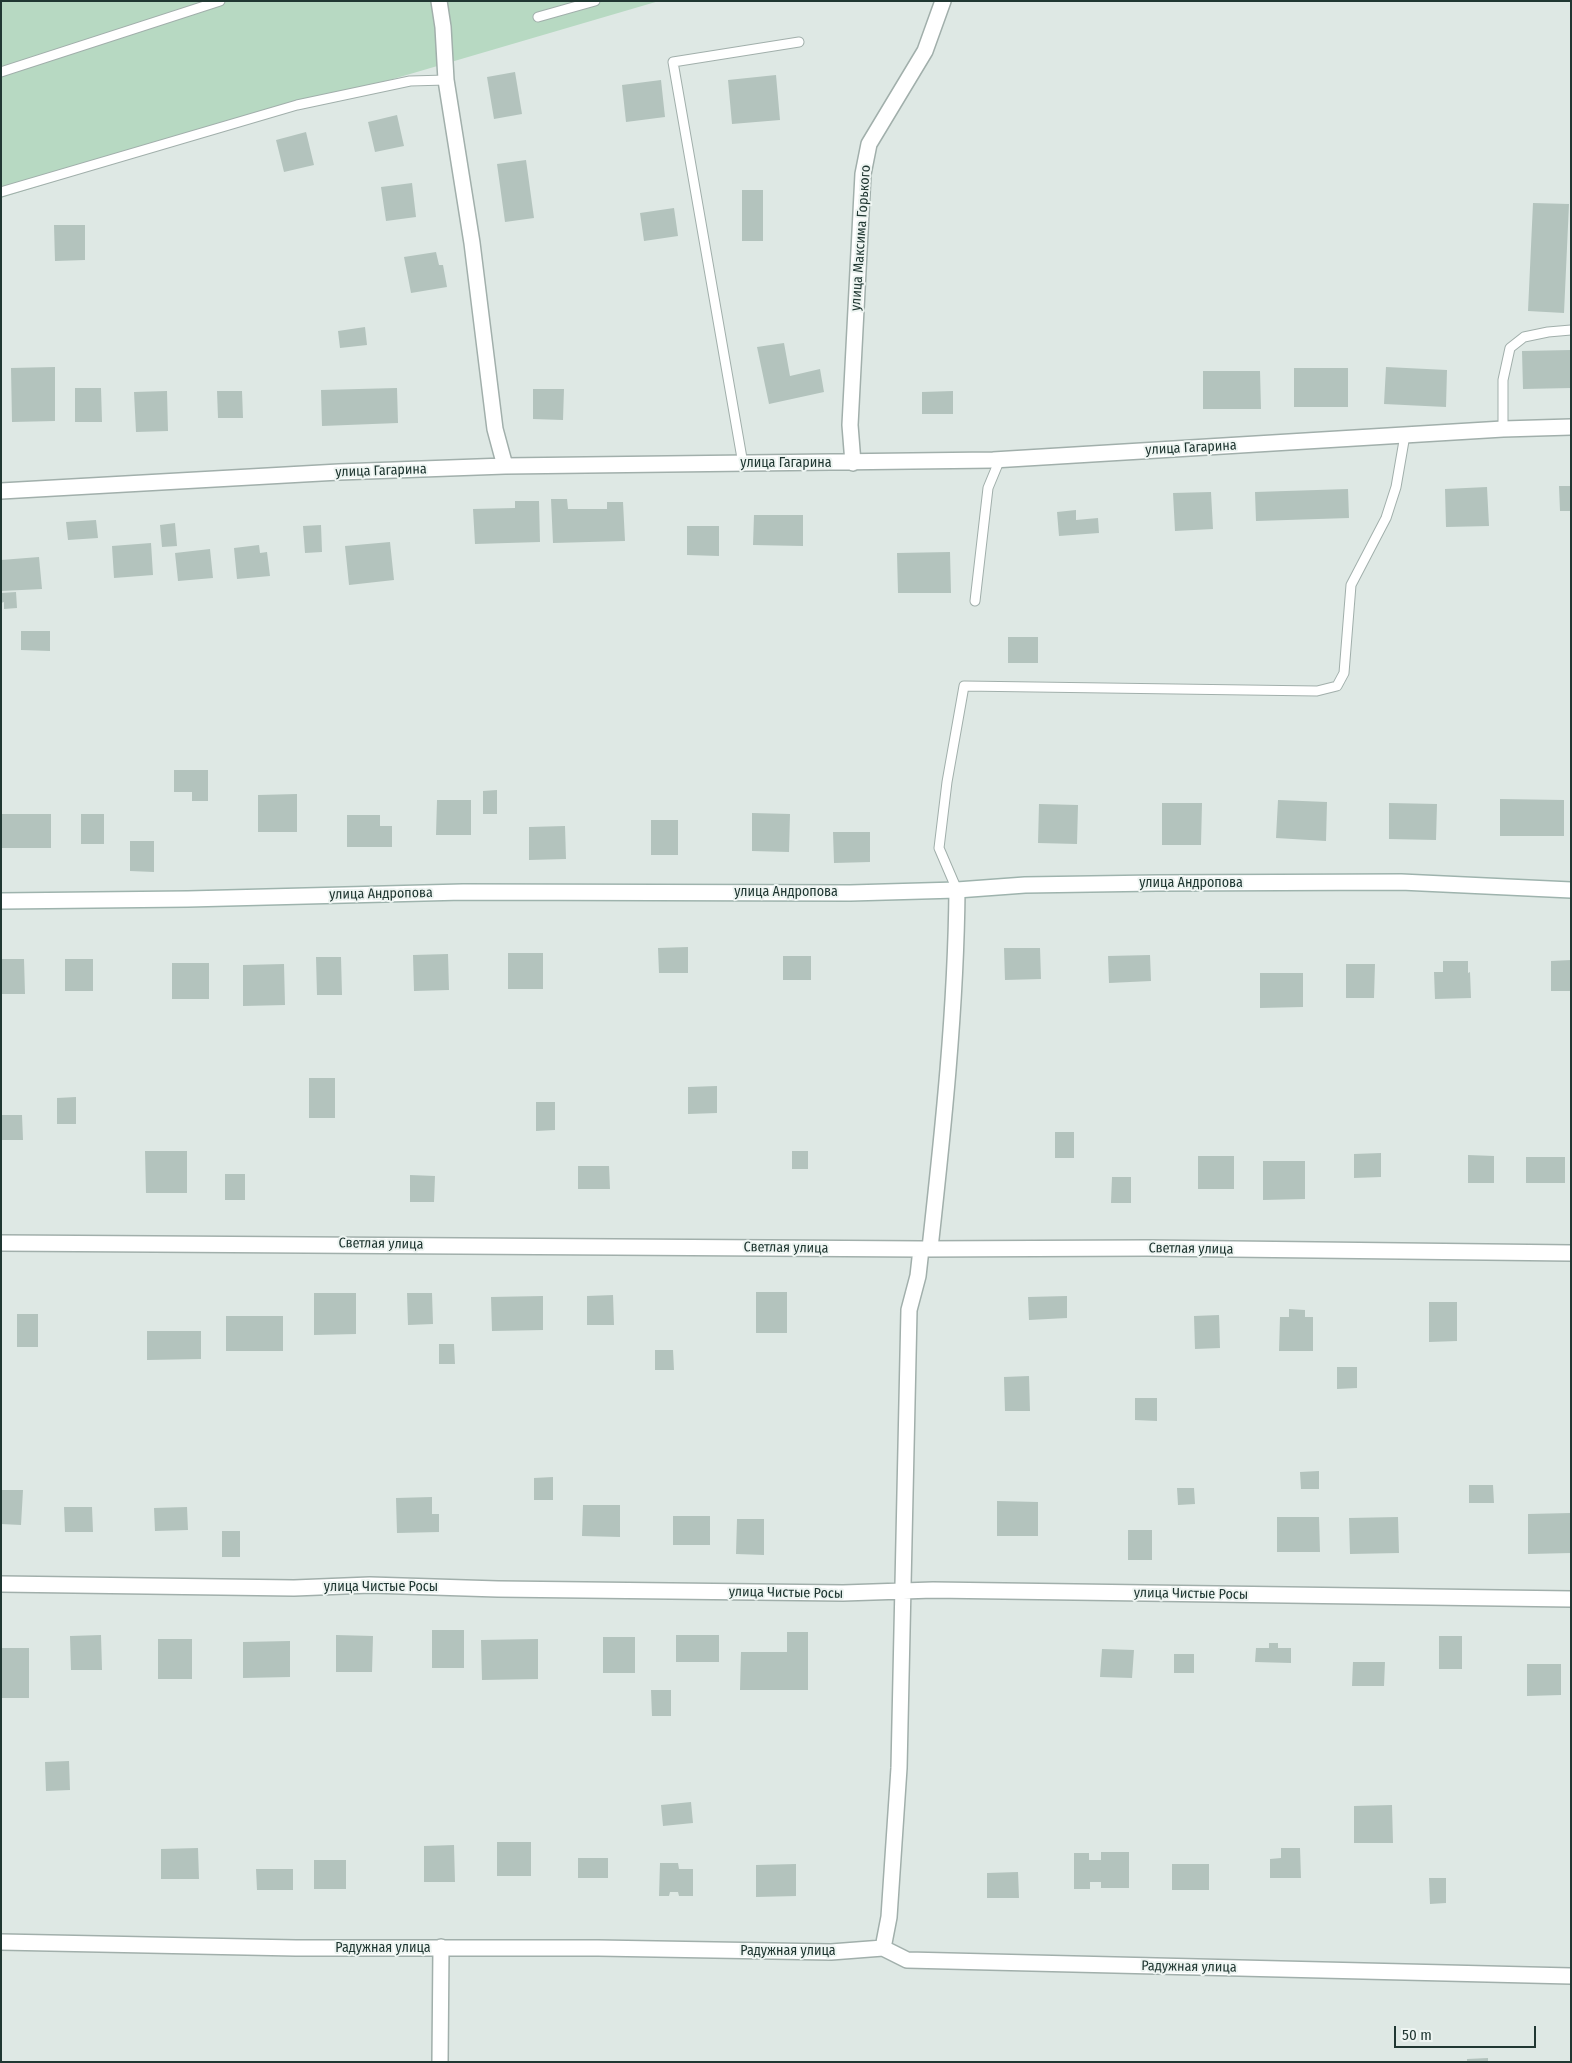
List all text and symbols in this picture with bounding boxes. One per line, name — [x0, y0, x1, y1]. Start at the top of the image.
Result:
street label: улица Максима Горького — [848, 164, 874, 312]
street label: улица Гагарина — [1145, 437, 1237, 459]
street label: улица Гагарина — [740, 455, 832, 471]
street label: улица Гагарина — [335, 461, 427, 481]
street label: улица Андропова — [1139, 875, 1243, 891]
street label: улица Андропова — [734, 884, 838, 900]
street label: улица Андропова — [329, 885, 433, 903]
street label: Светлая улица — [338, 1235, 424, 1253]
street label: Светлая улица — [743, 1239, 829, 1257]
street label: Светлая улица — [1148, 1240, 1234, 1258]
street label: улица Чистые Росы — [324, 1579, 438, 1595]
street label: улица Чистые Росы — [729, 1584, 843, 1602]
street label: улица Чистые Росы — [1134, 1585, 1248, 1603]
street label: Радужная улица — [335, 1940, 431, 1956]
street label: Радужная улица — [740, 1943, 836, 1959]
street label: Радужная улица — [1141, 1958, 1237, 1976]
scale bar — [1397, 2016, 1540, 2048]
text: 50 m — [1402, 2026, 1432, 2044]

